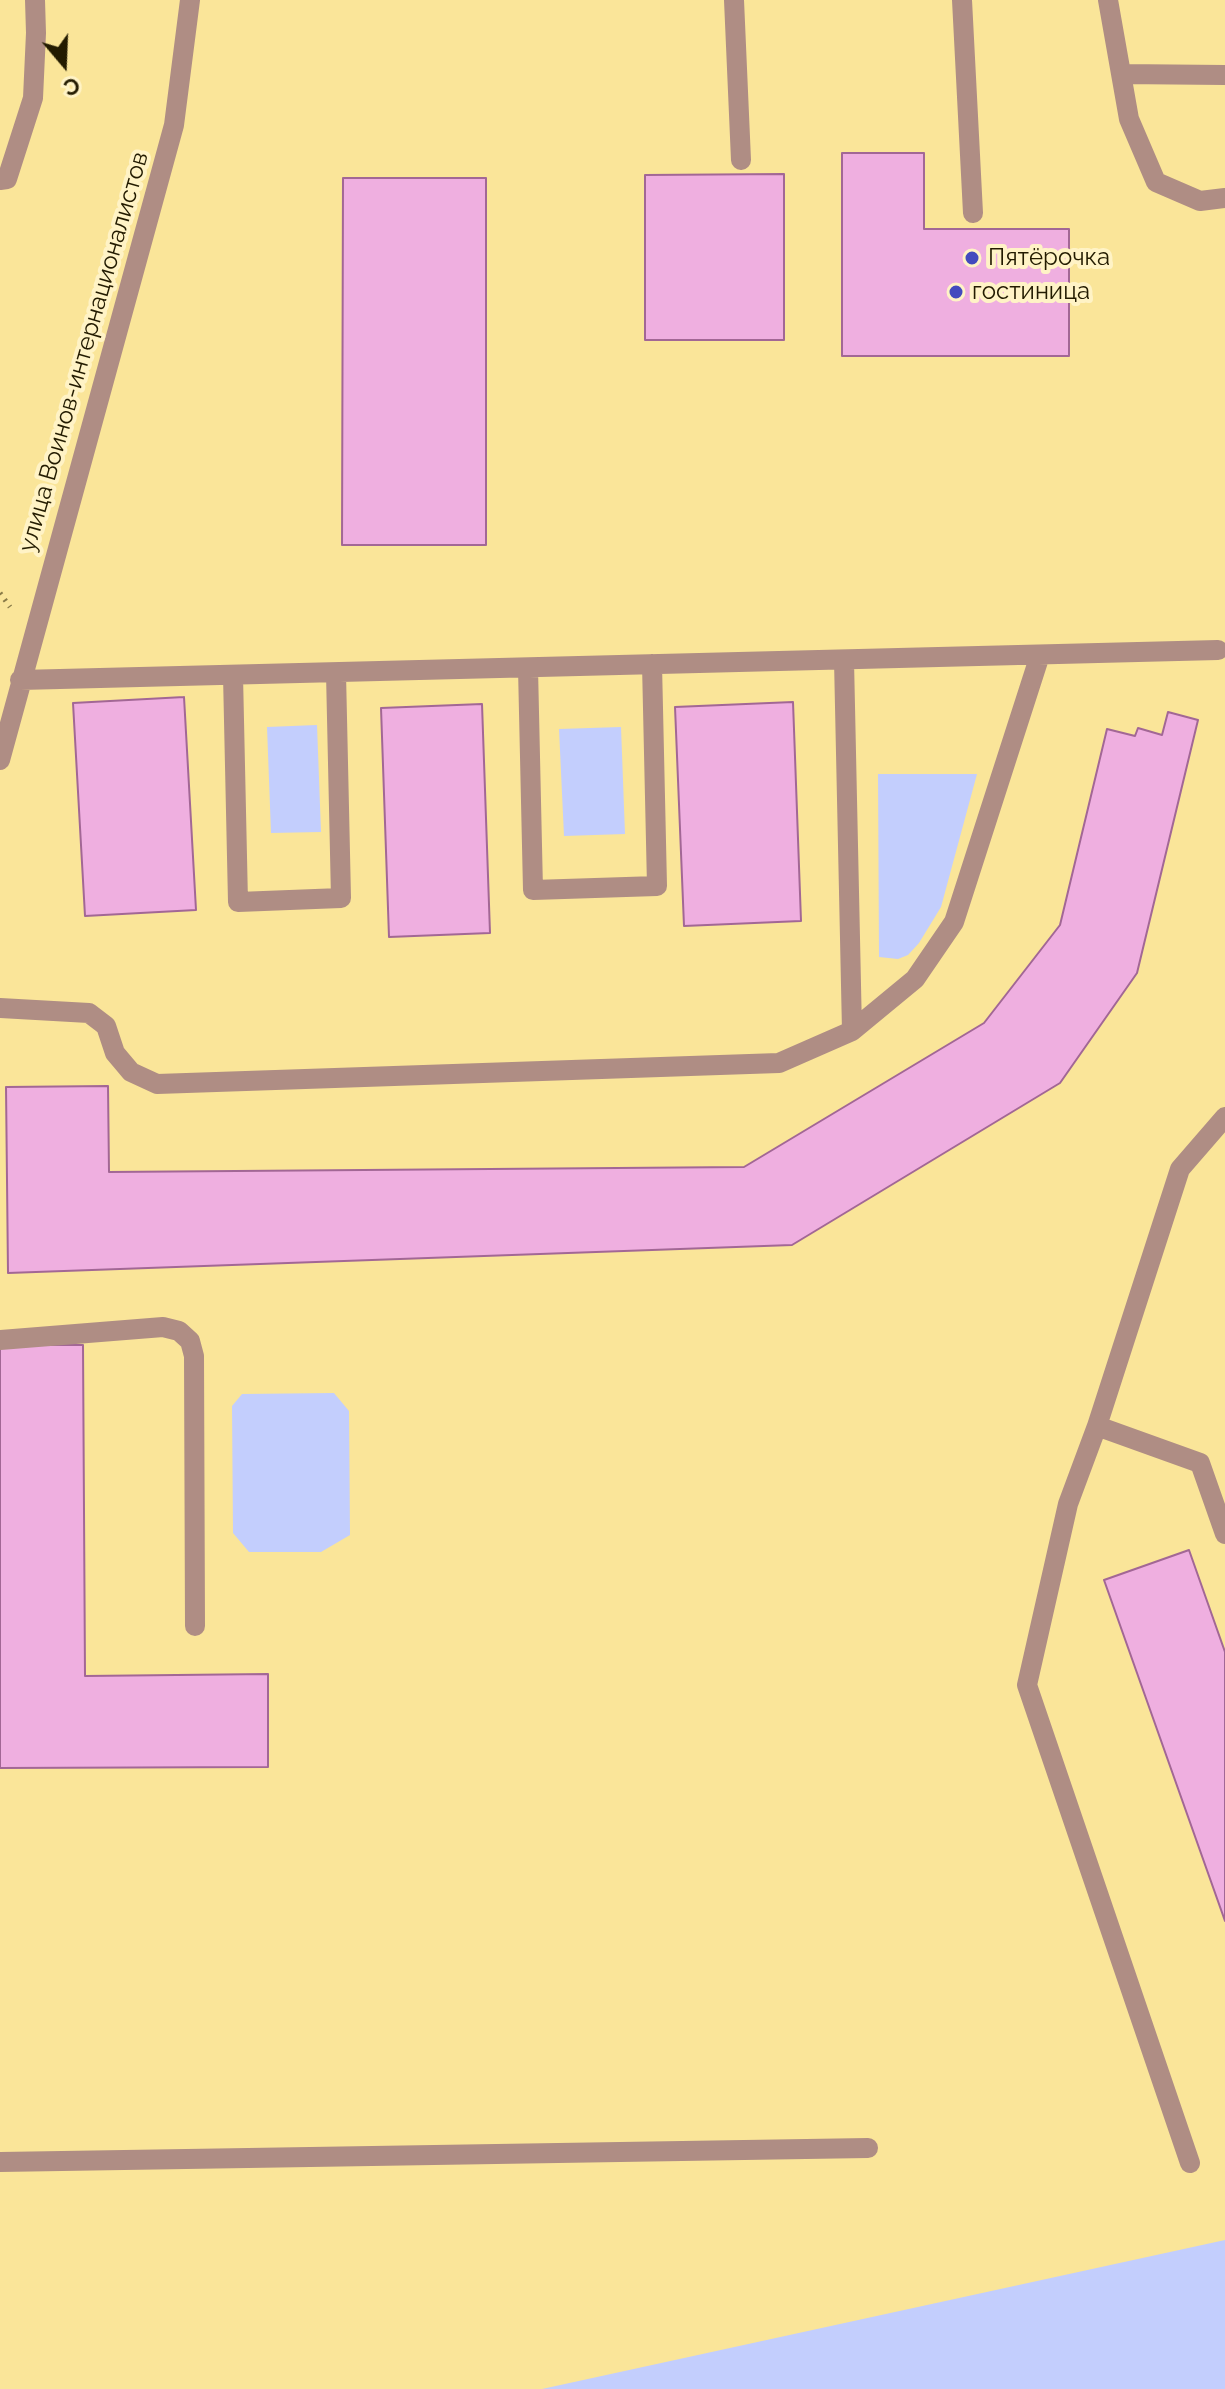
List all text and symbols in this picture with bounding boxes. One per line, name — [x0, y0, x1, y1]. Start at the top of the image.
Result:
north arrow — [24, 24, 104, 104]
text: С — [60, 72, 83, 101]
street label: улица Воинов-интернационалистов — [13, 149, 155, 555]
place label: Пятёрочка — [988, 244, 1110, 272]
marker: Пятёрочка — [963, 249, 981, 267]
place label: гостиница — [972, 278, 1090, 306]
marker: гостиница — [947, 283, 965, 301]

